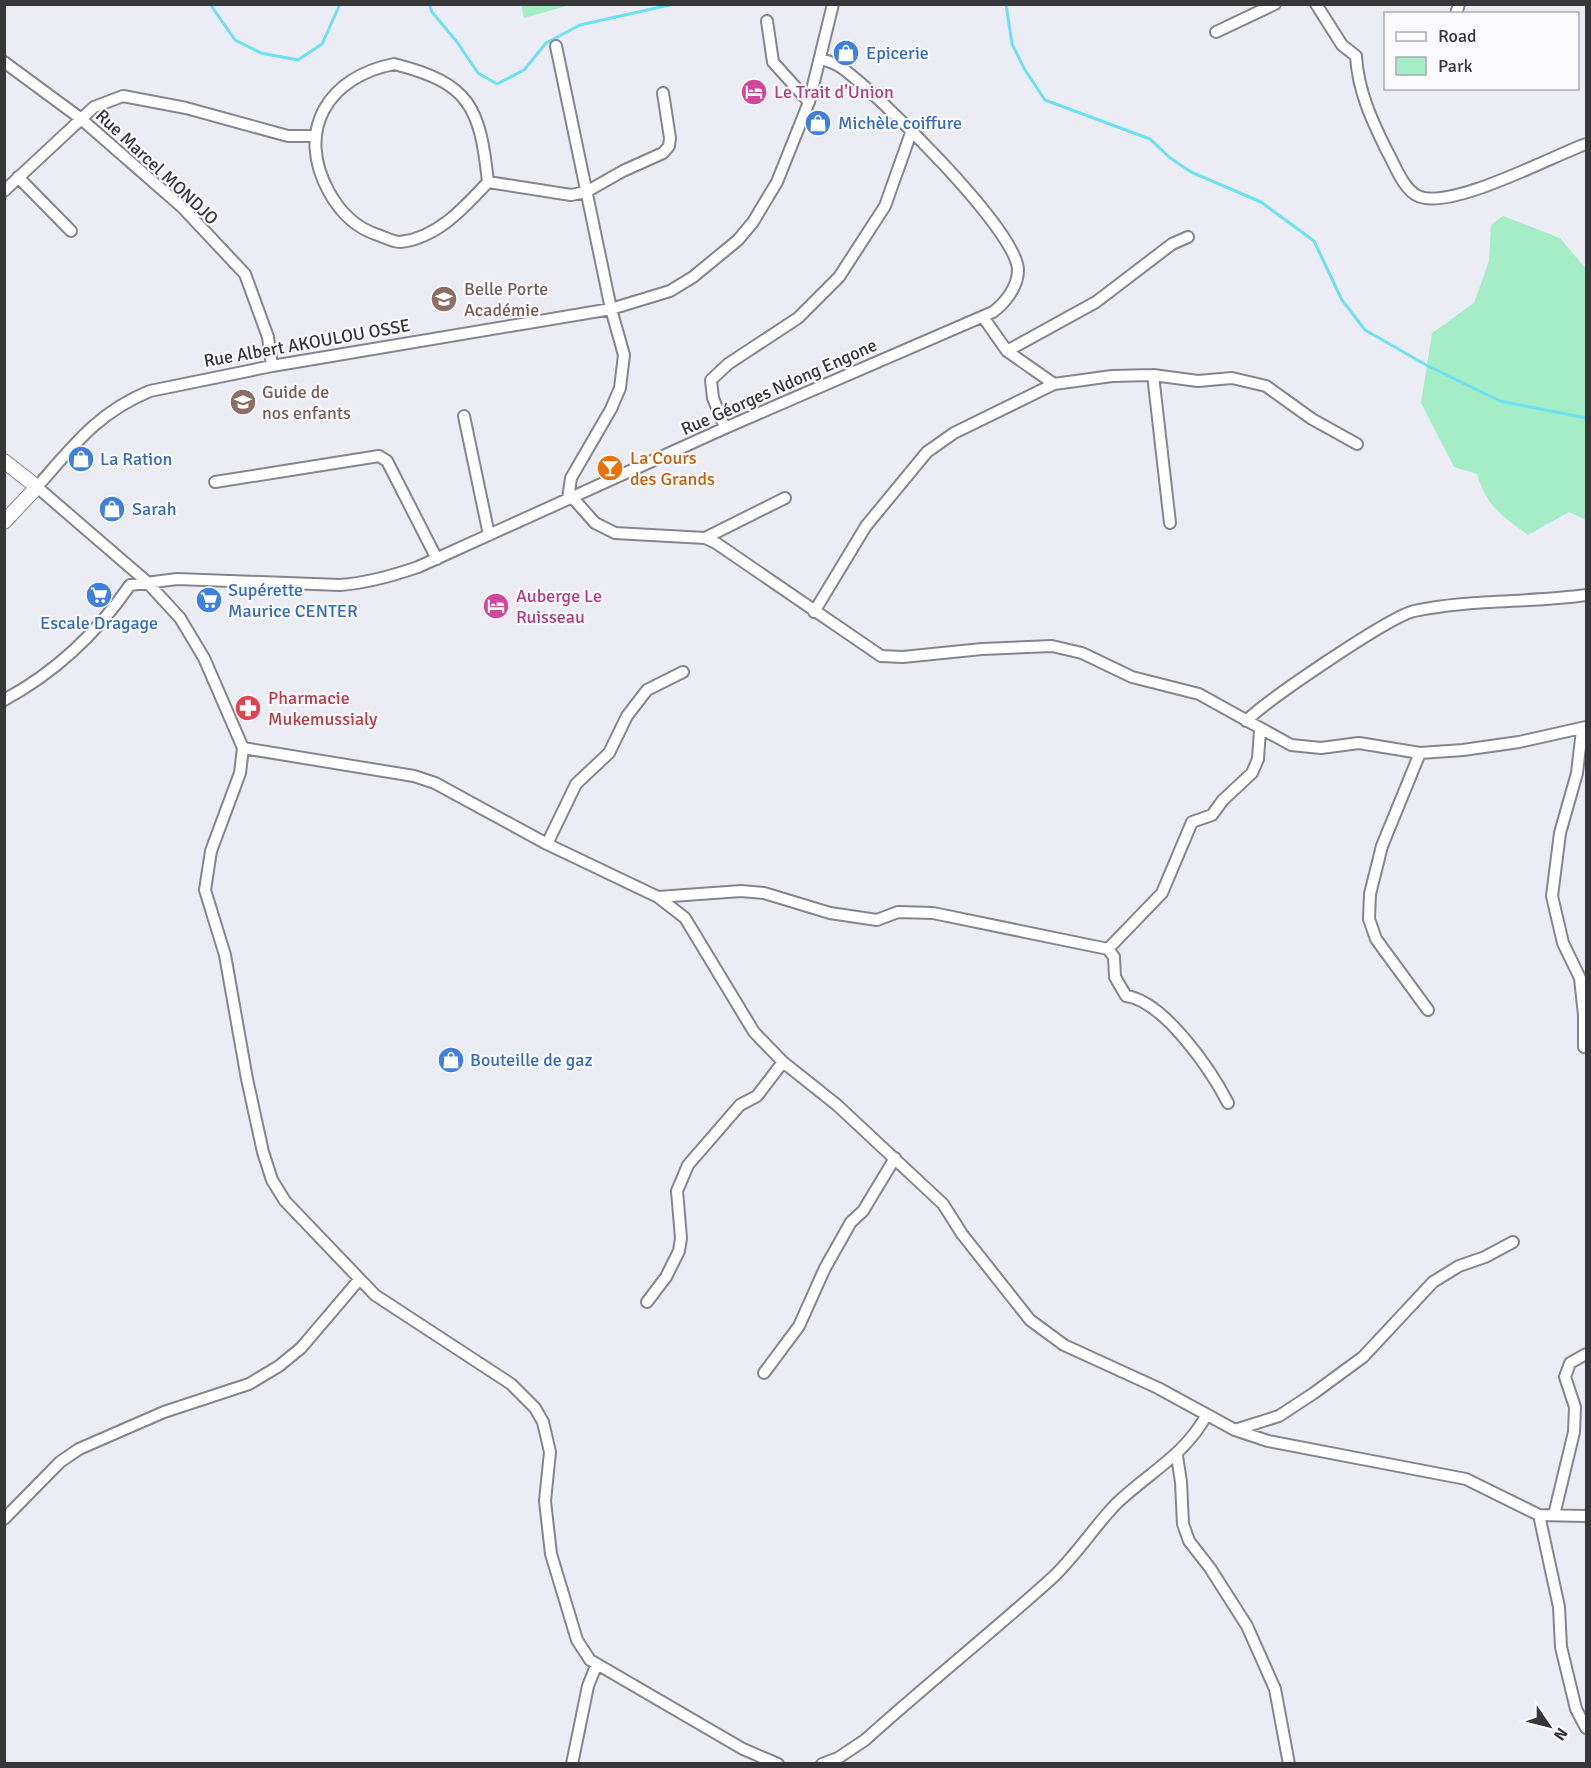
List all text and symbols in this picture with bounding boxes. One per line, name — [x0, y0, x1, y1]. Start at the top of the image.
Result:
legend — [1384, 12, 1579, 90]
text: Road — [1438, 25, 1477, 47]
shop icon: Epicerie — [831, 38, 861, 68]
place label: Epicerie — [866, 42, 929, 64]
text: Park — [1438, 55, 1473, 77]
hotel icon: Le Trait d'Union — [739, 77, 769, 107]
place label: Le Trait d'Union — [774, 81, 894, 103]
street label: Rue Marcel MONDJO — [91, 105, 223, 229]
shop icon: Michèle coiffure — [803, 108, 833, 138]
place label: Michèle coiffure — [838, 112, 962, 134]
place label: Belle Porte Académie — [464, 278, 548, 321]
school or university icon: Belle Porte Académie — [429, 284, 459, 314]
street label: Rue Albert AKOULOU OSSE — [202, 314, 412, 372]
street label: Rue Géorges Ndong Engone — [678, 334, 880, 440]
place label: Guide de nos enfants — [262, 381, 351, 424]
school or university icon: Guide de nos enfants — [228, 387, 258, 417]
shop icon: La Ration — [66, 444, 96, 474]
place label: La Cours des Grands — [630, 447, 715, 490]
place label: La Ration — [100, 448, 172, 470]
bar icon: La Cours des Grands — [595, 453, 625, 483]
shop icon: Sarah — [97, 494, 127, 524]
place label: Sarah — [132, 498, 177, 520]
place label: Supérette Maurice CENTER — [228, 579, 358, 622]
supermarket icon: Escale Dragage — [84, 580, 114, 610]
supermarket icon: Supérette Maurice CENTER — [194, 585, 224, 615]
place label: Auberge Le Ruisseau — [516, 585, 602, 628]
hotel icon: Auberge Le Ruisseau — [481, 591, 511, 621]
place label: Escale Dragage — [40, 612, 158, 634]
place label: Pharmacie Mukemussialy — [268, 687, 378, 730]
pharmacy icon: Pharmacie Mukemussialy — [233, 693, 263, 723]
shop icon: Bouteille de gaz — [436, 1045, 466, 1075]
place label: Bouteille de gaz — [470, 1049, 592, 1071]
north arrow — [1519, 1696, 1579, 1756]
text: N — [1549, 1724, 1572, 1744]

